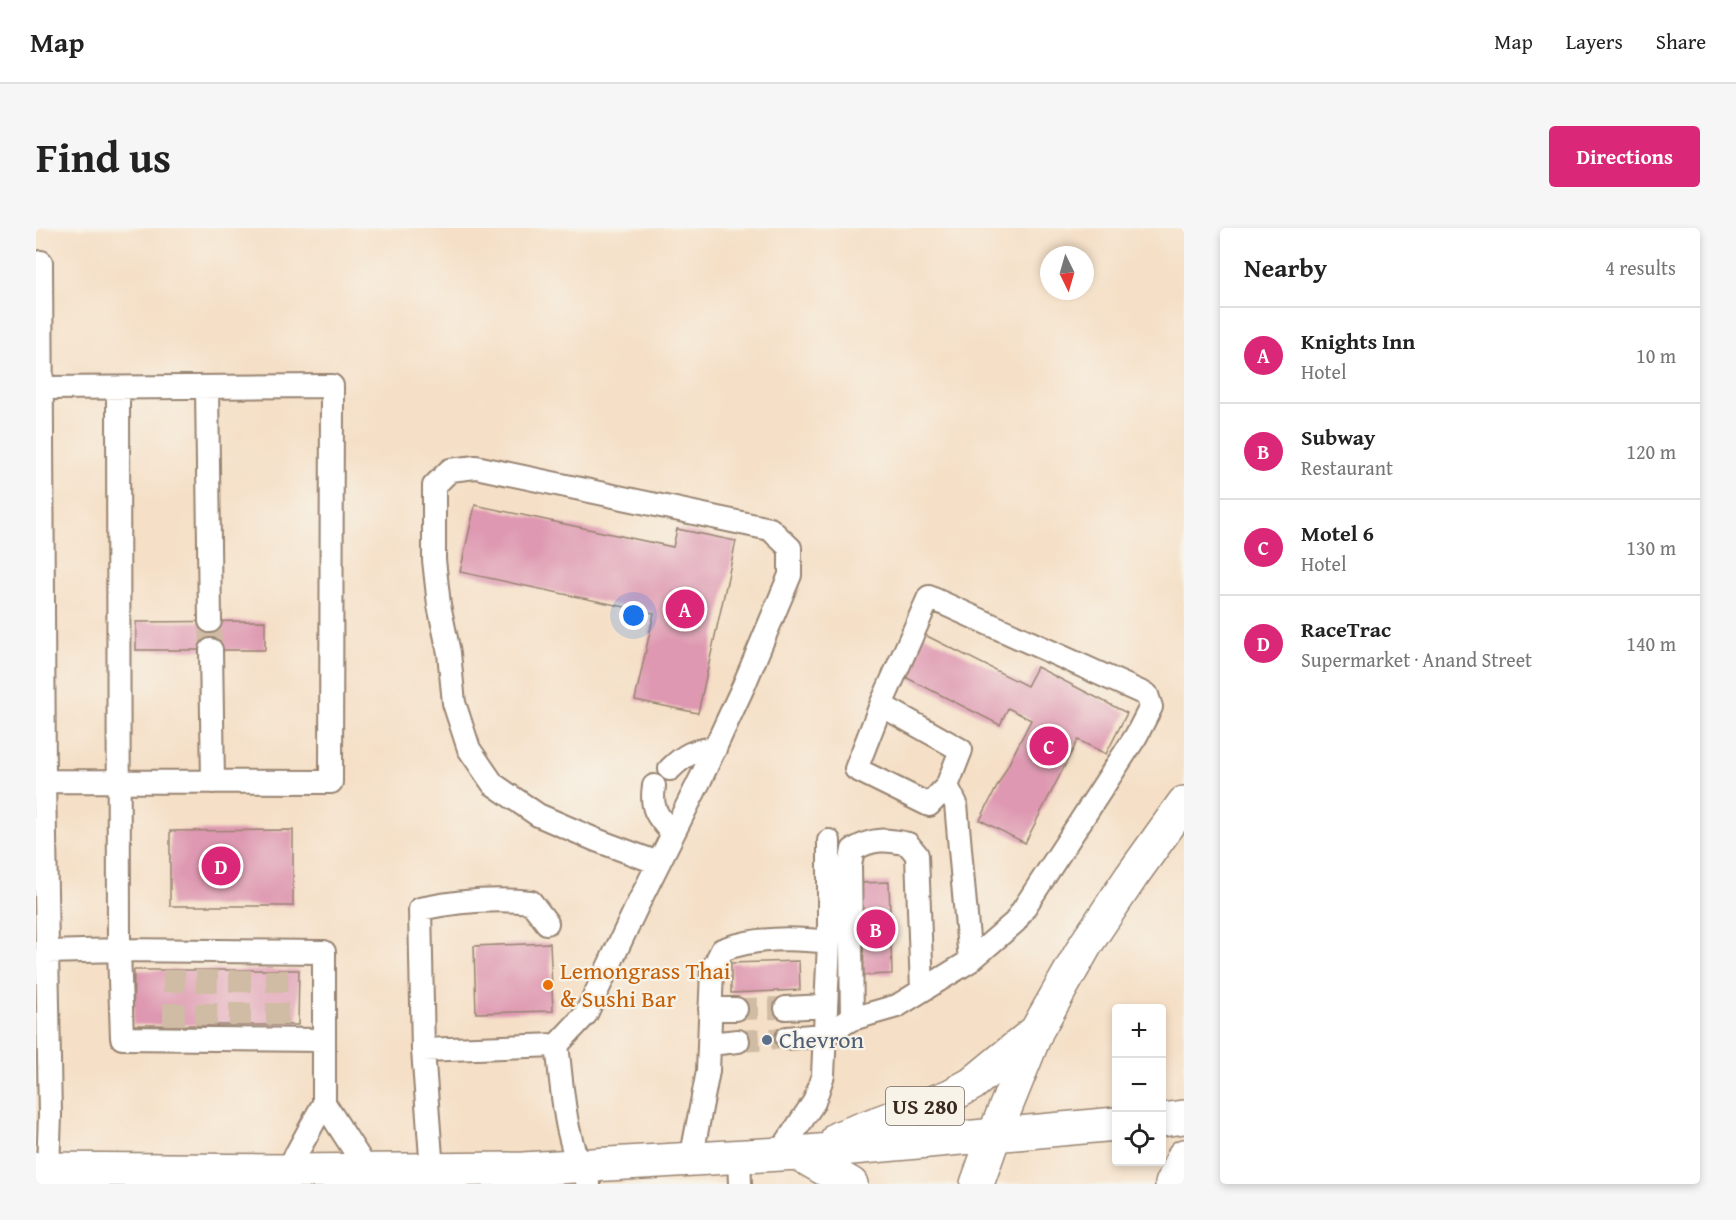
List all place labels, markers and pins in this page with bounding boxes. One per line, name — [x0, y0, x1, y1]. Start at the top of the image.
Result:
pin: A — [666, 586, 704, 632]
pin: C — [1030, 724, 1068, 768]
pin: D — [202, 844, 240, 888]
pin: B — [856, 906, 896, 952]
place label: Lemongrass Thai & Sushi Bar — [560, 953, 731, 1016]
marker: Lemongrass Thai & Sushi Bar — [541, 978, 555, 992]
place label: Chevron — [779, 1022, 865, 1057]
marker: Chevron — [760, 1033, 774, 1047]

